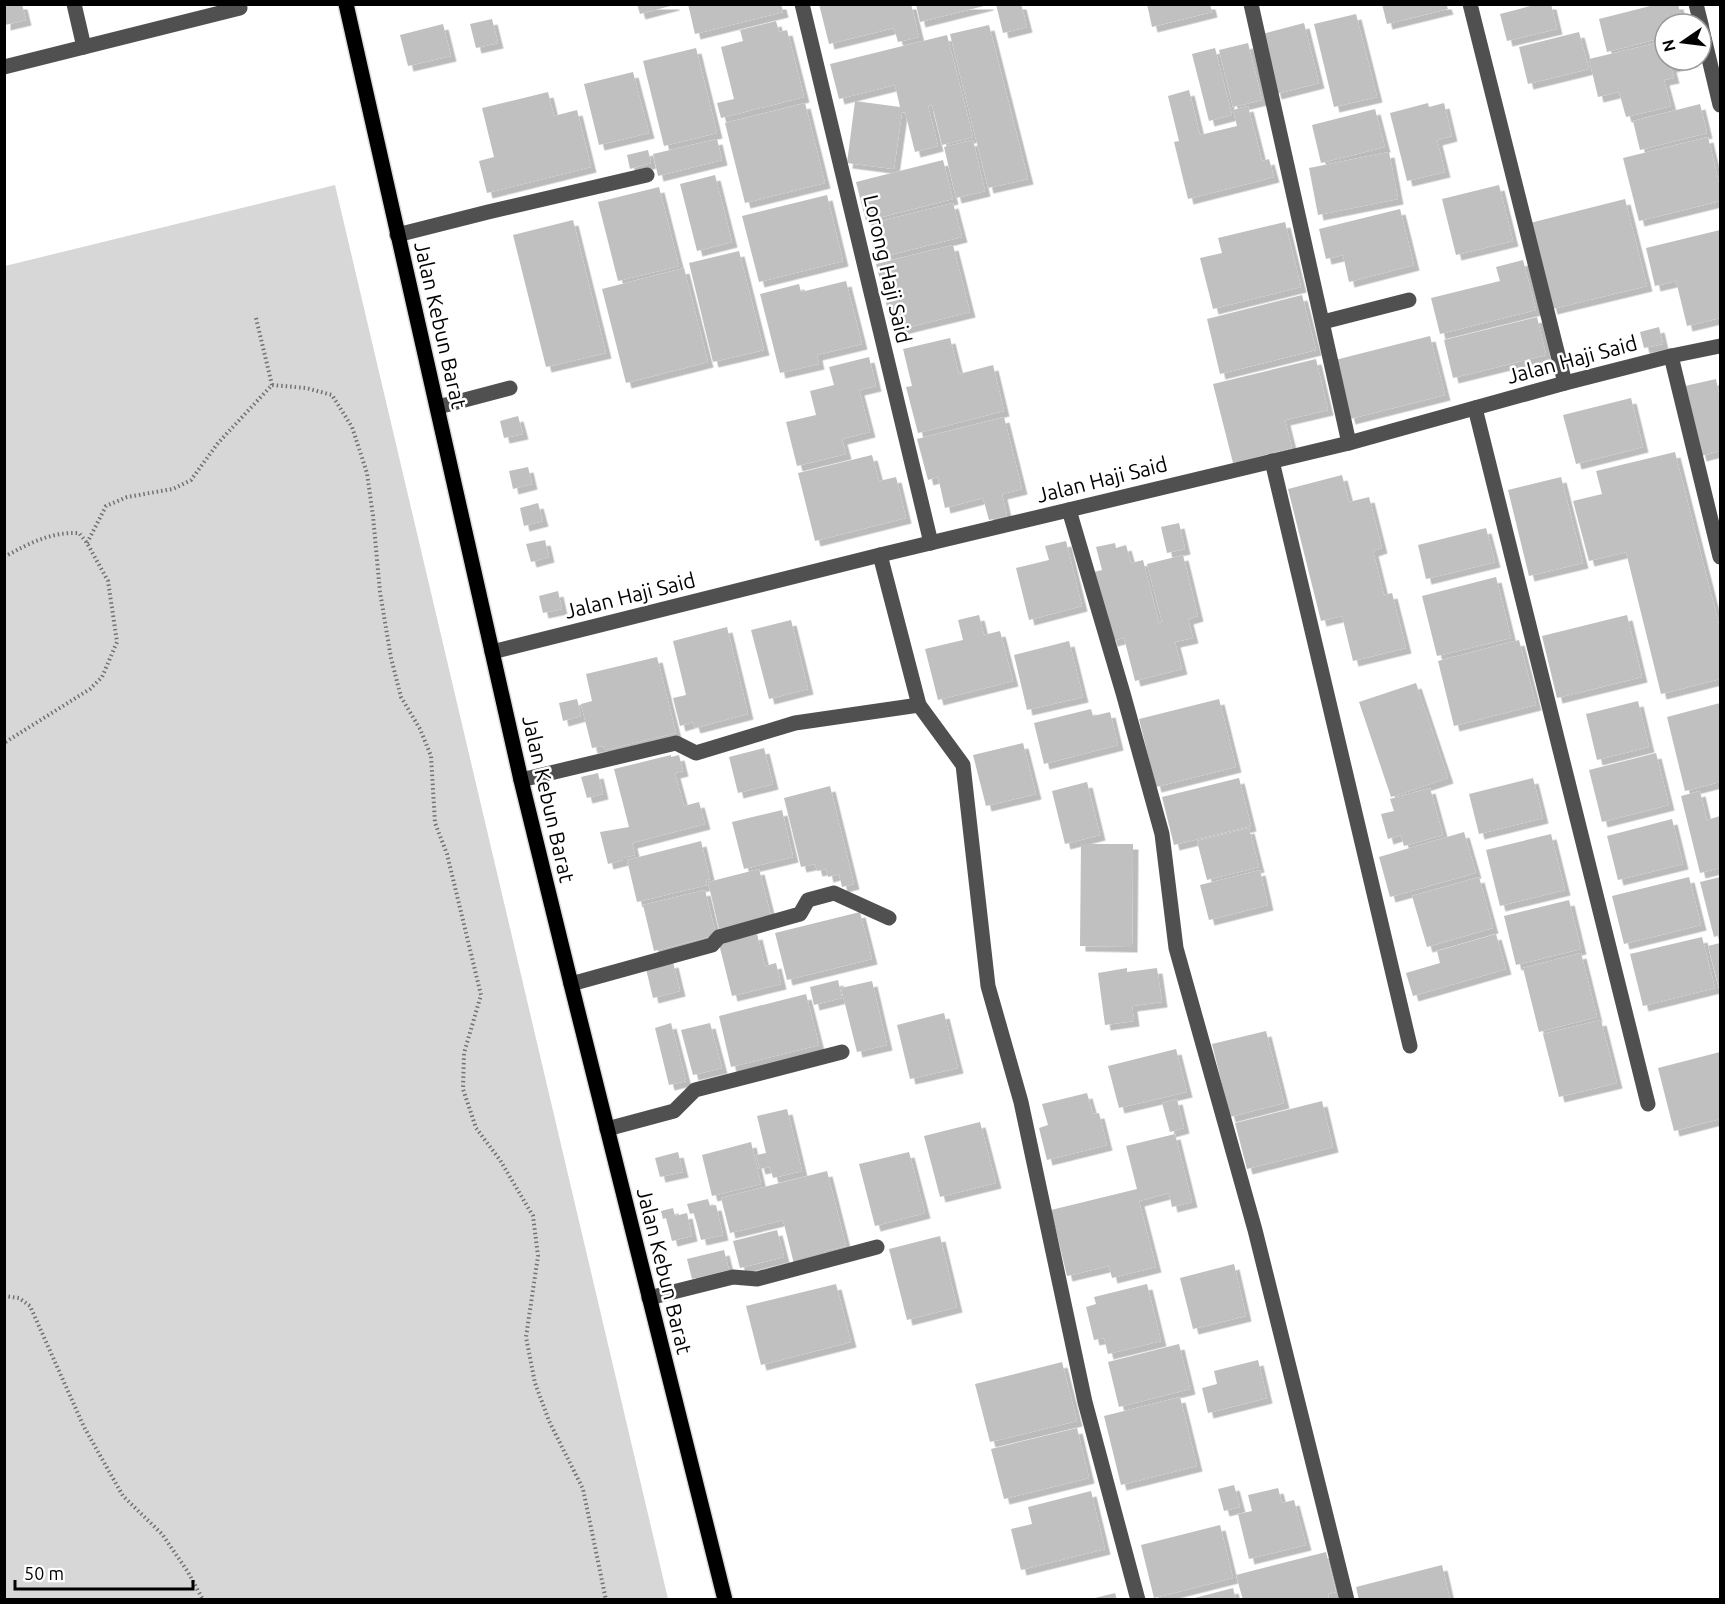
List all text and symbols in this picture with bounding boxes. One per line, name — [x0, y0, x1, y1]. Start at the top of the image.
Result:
north arrow — [1653, 12, 1713, 72]
text: N — [1658, 38, 1679, 54]
street label: Lorong Haji Said — [859, 192, 917, 345]
street label: Jalan Kebun Barat — [410, 239, 472, 411]
street label: Jalan Haji Said — [1504, 330, 1640, 388]
street label: Jalan Haji Said — [1034, 451, 1170, 507]
street label: Jalan Haji Said — [562, 567, 698, 623]
street label: Jalan Kebun Barat — [518, 713, 580, 885]
street label: Jalan Kebun Barat — [633, 1185, 697, 1356]
scale bar — [15, 1553, 194, 1591]
text: 50 m — [24, 1563, 64, 1583]

